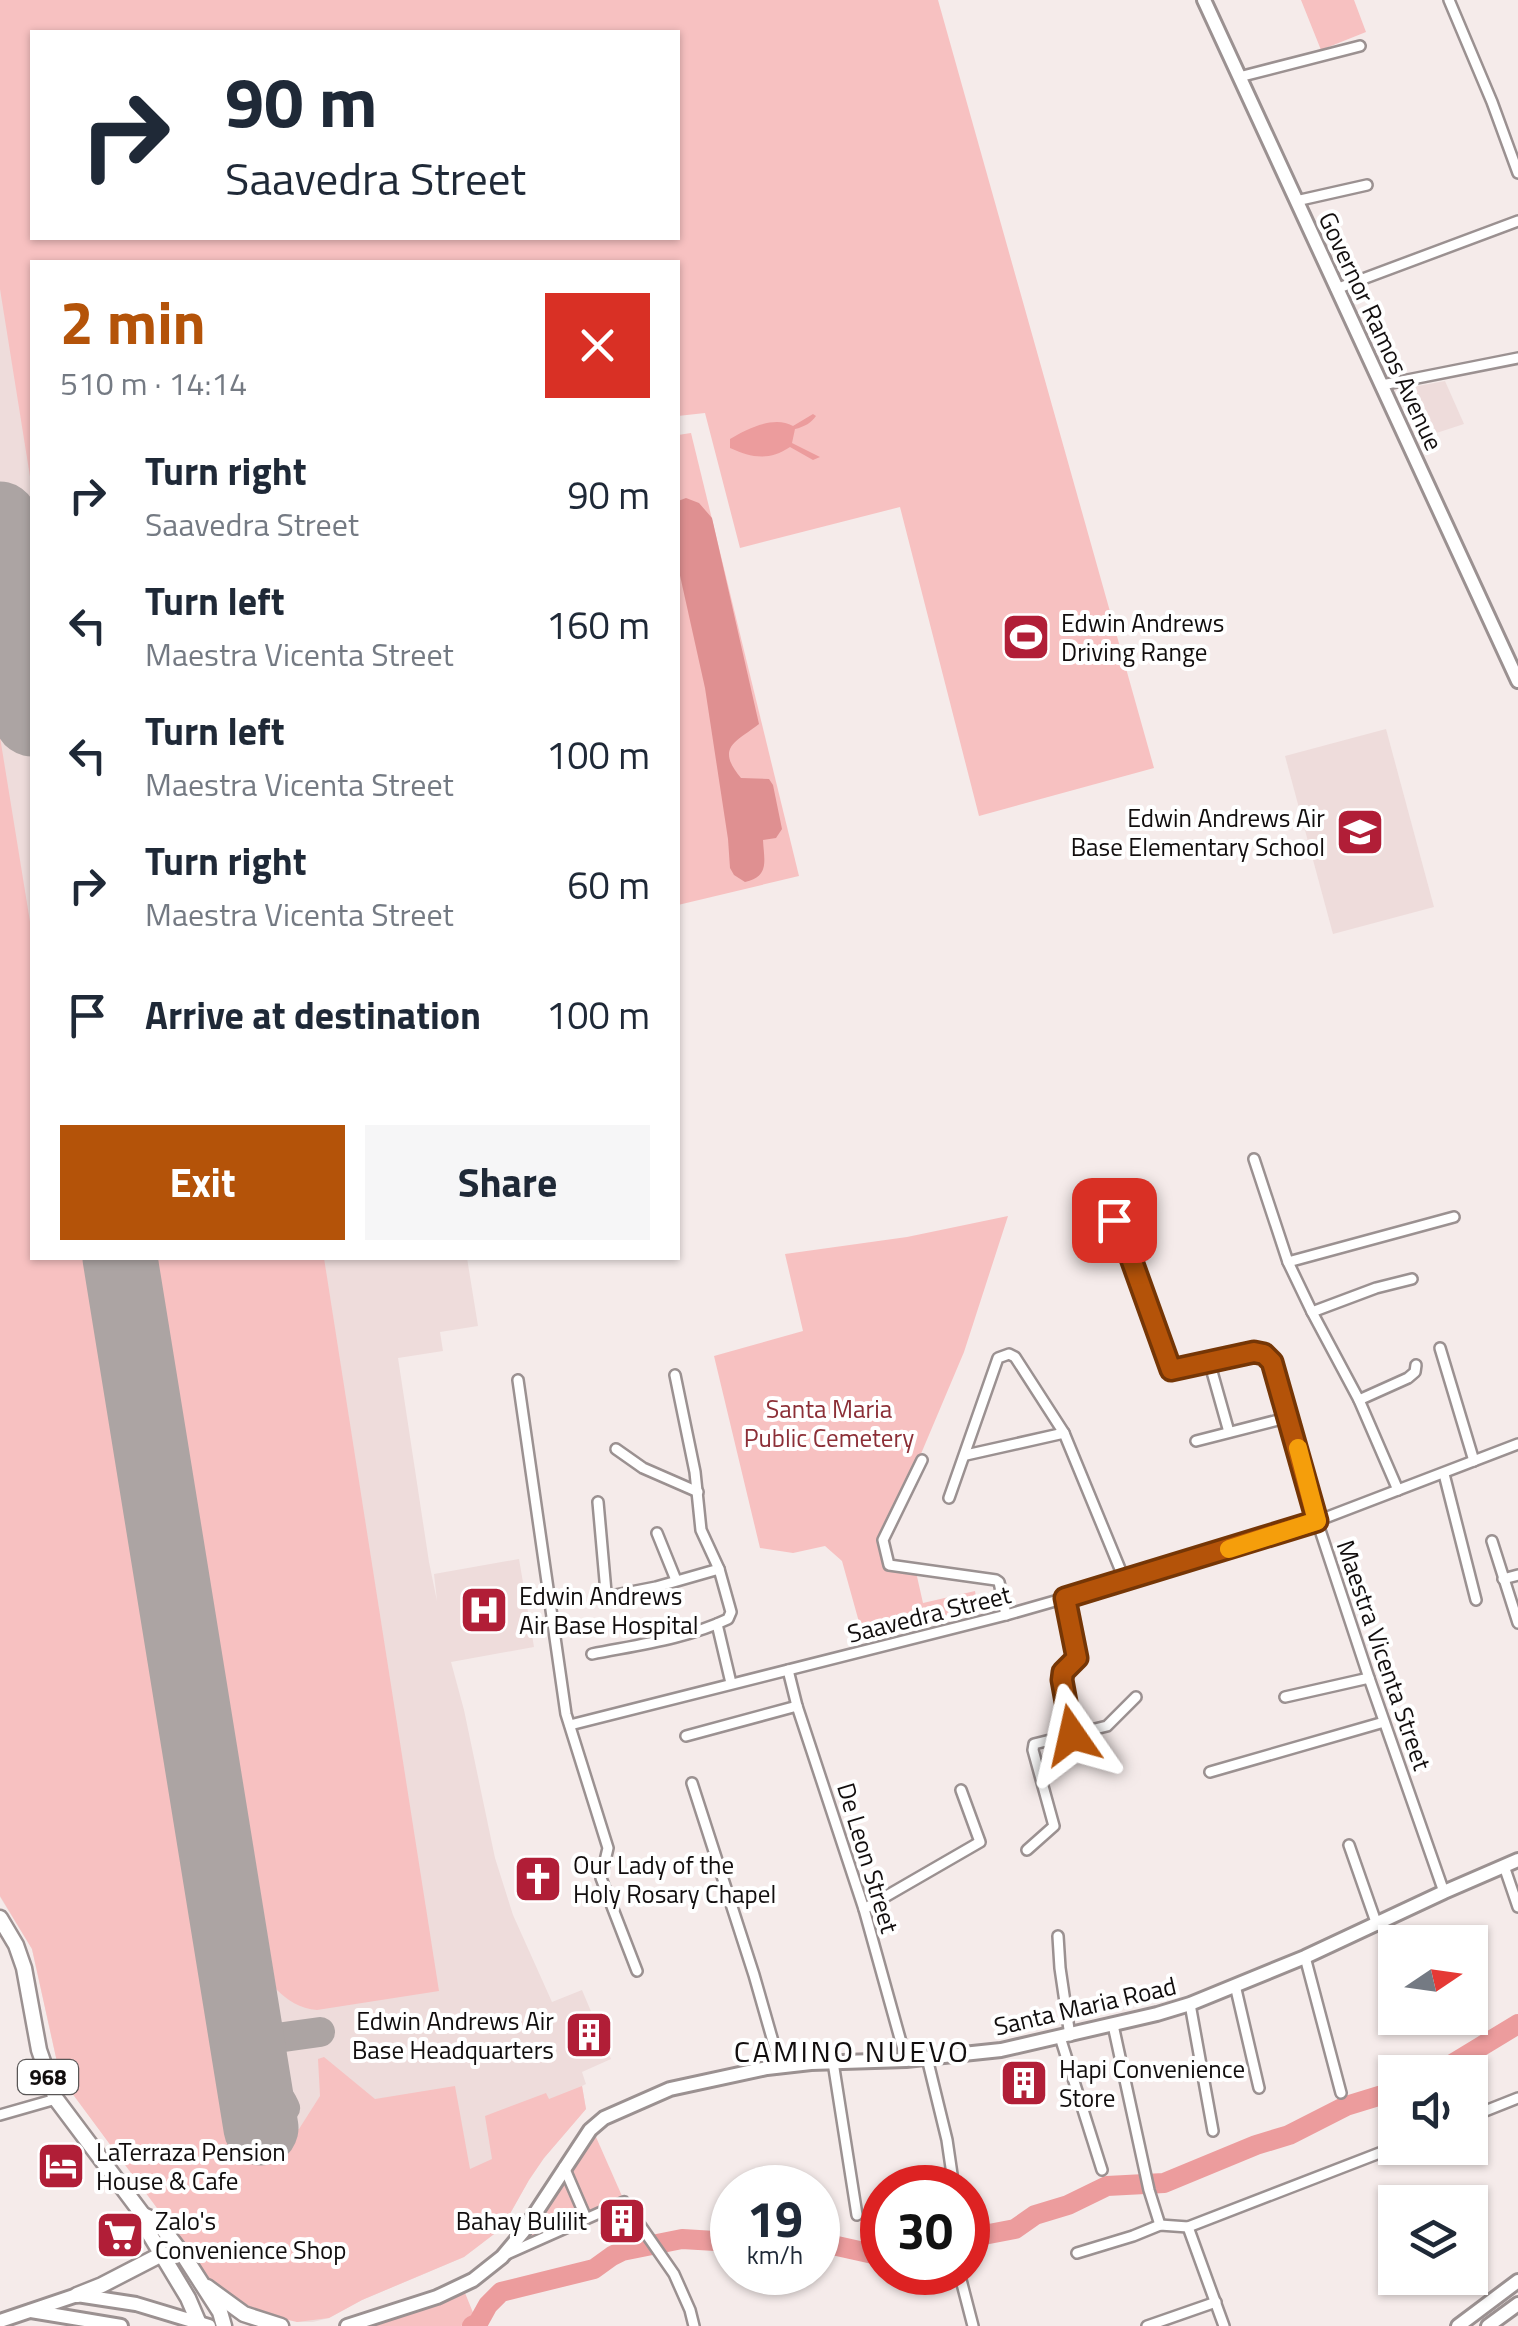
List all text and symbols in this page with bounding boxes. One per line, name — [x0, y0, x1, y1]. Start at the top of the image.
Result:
text: 90 m — [225, 48, 378, 154]
icon: right — [60, 70, 190, 200]
text: Saavedra Street — [225, 144, 526, 212]
street label: Governor Ramos Avenue — [1309, 205, 1453, 457]
text: 2 min — [60, 276, 206, 367]
button: close — [545, 293, 650, 398]
text: 510 m · 14:14 — [60, 359, 247, 407]
text: Turn right — [145, 442, 307, 500]
text: 90 m — [567, 466, 650, 524]
icon: right — [60, 468, 115, 523]
text: Saavedra Street — [145, 500, 359, 548]
text: Turn left — [145, 572, 285, 630]
text: 160 m — [546, 596, 650, 654]
icon: left — [60, 598, 115, 653]
place label: Edwin Andrews Driving Range — [1061, 604, 1224, 671]
sports icon: Edwin Andrews Driving Range — [1000, 611, 1052, 663]
text: Maestra Vicenta Street — [145, 630, 454, 678]
text: Turn left — [145, 702, 285, 760]
text: 100 m — [546, 726, 650, 784]
icon: left — [60, 728, 115, 783]
text: Maestra Vicenta Street — [145, 760, 454, 808]
place label: Edwin Andrews Air Base Elementary School — [1071, 799, 1325, 866]
school or university icon: Edwin Andrews Air Base Elementary School — [1334, 806, 1386, 858]
text: Turn right — [145, 832, 307, 890]
text: 60 m — [567, 856, 650, 914]
icon: right — [60, 858, 115, 913]
text: Maestra Vicenta Street — [145, 890, 454, 938]
text: Arrive at destination — [145, 986, 481, 1044]
text: 100 m — [546, 986, 650, 1044]
icon: arrive — [60, 988, 115, 1043]
button: Exit — [60, 1125, 345, 1240]
button: Share — [365, 1125, 650, 1240]
pin — [1072, 1178, 1157, 1263]
icon: arrive — [1087, 1193, 1142, 1248]
park label: Santa Maria Public Cemetery — [744, 1390, 914, 1457]
street label: Maestra Vicenta Street — [1327, 1535, 1441, 1775]
street label: Saavedra Street — [843, 1575, 1015, 1653]
place label: Edwin Andrews Air Base Hospital — [519, 1577, 699, 1644]
hospital icon: Edwin Andrews Air Base Hospital — [458, 1584, 510, 1636]
position arrow — [1020, 1683, 1124, 1787]
street label: De Leon Street — [827, 1778, 909, 1938]
place label: Our Lady of the Holy Rosary Chapel — [573, 1846, 776, 1913]
church icon: Our Lady of the Holy Rosary Chapel — [512, 1853, 564, 1905]
north arrow — [1378, 1925, 1488, 2035]
map controls — [1378, 1925, 1488, 2295]
street label: Santa Maria Road — [990, 1967, 1180, 2045]
place label: Edwin Andrews Air Base Headquarters — [352, 2002, 554, 2069]
building icon: Edwin Andrews Air Base Headquarters — [563, 2009, 615, 2061]
district label: CAMINO NUEVO — [734, 2028, 970, 2074]
place label: Hapi Convenience Store — [1059, 2050, 1245, 2117]
button: sound — [1378, 2055, 1488, 2165]
building icon: Hapi Convenience Store — [998, 2057, 1050, 2109]
road number: 968 — [18, 2060, 78, 2094]
place label: LaTerraza Pension House & Cafe — [96, 2133, 286, 2200]
hotel icon: LaTerraza Pension House & Cafe — [35, 2140, 87, 2192]
speed limit sign: 30 — [860, 2165, 990, 2295]
text: 19 — [747, 2180, 803, 2256]
button: layers — [1378, 2185, 1488, 2295]
building icon: Bahay Bulilit — [596, 2195, 648, 2247]
place label: Zalo's Convenience Shop — [155, 2202, 346, 2269]
place label: Bahay Bulilit — [456, 2202, 587, 2240]
supermarket icon: Zalo's Convenience Shop — [94, 2209, 146, 2261]
text: km/h — [747, 2236, 803, 2274]

